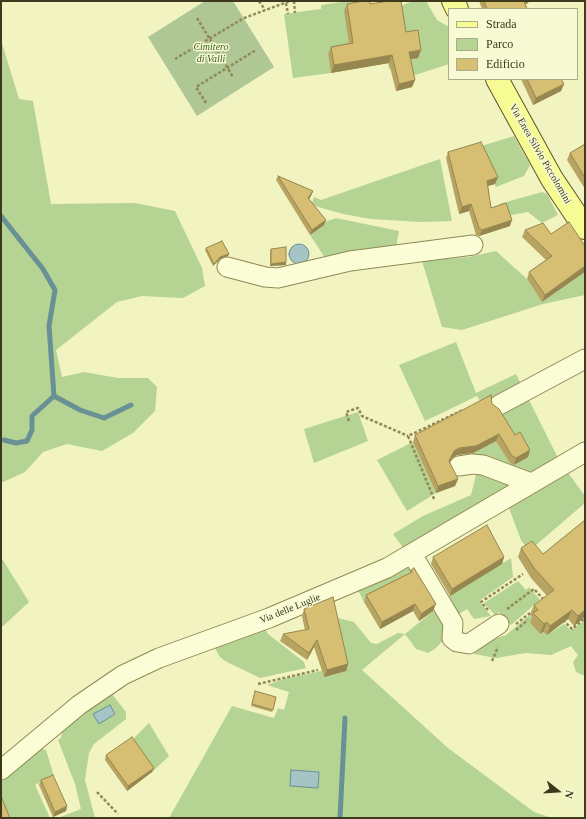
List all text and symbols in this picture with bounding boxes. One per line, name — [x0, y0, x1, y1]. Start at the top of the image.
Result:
legend — [448, 8, 578, 80]
text: Strada — [486, 17, 517, 31]
text: Parco — [486, 37, 513, 51]
park label: Cimitero di Valli — [193, 41, 229, 64]
text: Edificio — [486, 57, 525, 71]
street label: Via Enea Silvio Piccolomini — [506, 102, 574, 206]
street label: Via delle Luglie — [258, 591, 322, 627]
north arrow — [538, 771, 578, 811]
text: N — [563, 789, 576, 800]

